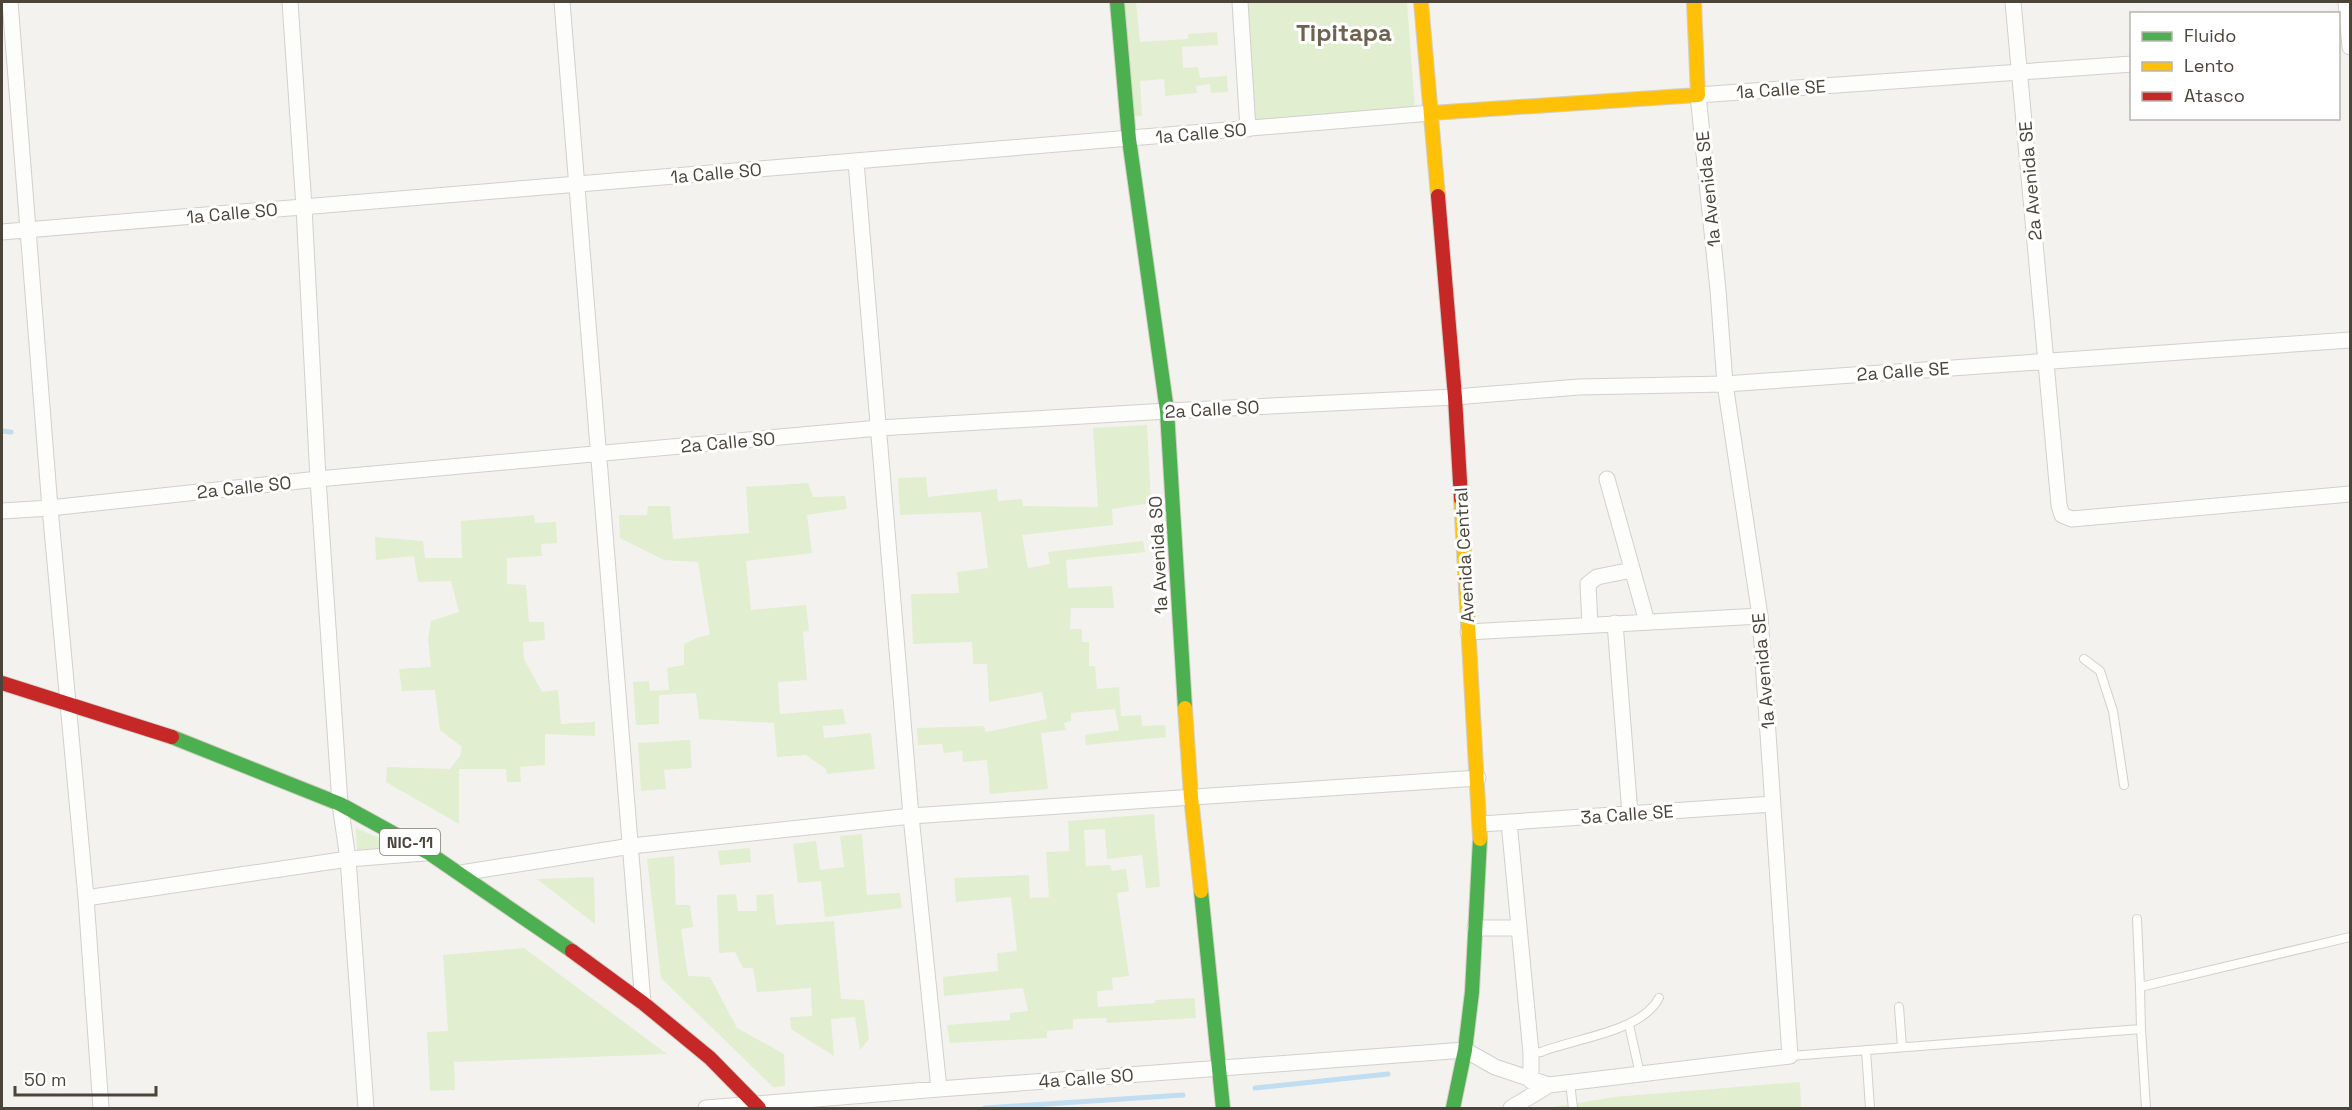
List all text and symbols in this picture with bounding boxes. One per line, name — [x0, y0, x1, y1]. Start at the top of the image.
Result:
legend — [2130, 12, 2340, 120]
district label: Tipitapa — [1296, 17, 1392, 48]
text: Fluido — [2184, 24, 2236, 47]
text: Lento — [2184, 54, 2234, 77]
street label: 1a Calle SE — [1735, 74, 1827, 104]
text: Atasco — [2184, 84, 2245, 107]
street label: 1a Calle SO — [1154, 118, 1248, 148]
street label: 2a Avenida SE — [2013, 120, 2047, 242]
street label: 1a Avenida SE — [1690, 130, 1726, 248]
street label: 1a Calle SO — [669, 158, 763, 188]
street label: 1a Calle SO — [185, 198, 279, 228]
street label: 2a Calle SE — [1856, 356, 1950, 386]
street label: 2a Calle SO — [1164, 395, 1260, 423]
street label: 2a Calle SO — [680, 426, 776, 458]
street label: 2a Calle SO — [196, 471, 292, 503]
street label: Avenida Central — [1449, 487, 1479, 623]
street label: 1a Avenida SO — [1143, 495, 1173, 615]
street label: 1a Avenida SE — [1746, 612, 1780, 730]
street label: 3a Calle SE — [1580, 799, 1674, 829]
road number: NIC-11 — [380, 829, 440, 855]
scale bar — [15, 1059, 156, 1097]
street label: 4a Calle SO — [1038, 1063, 1134, 1093]
text: 50 m — [24, 1068, 66, 1091]

